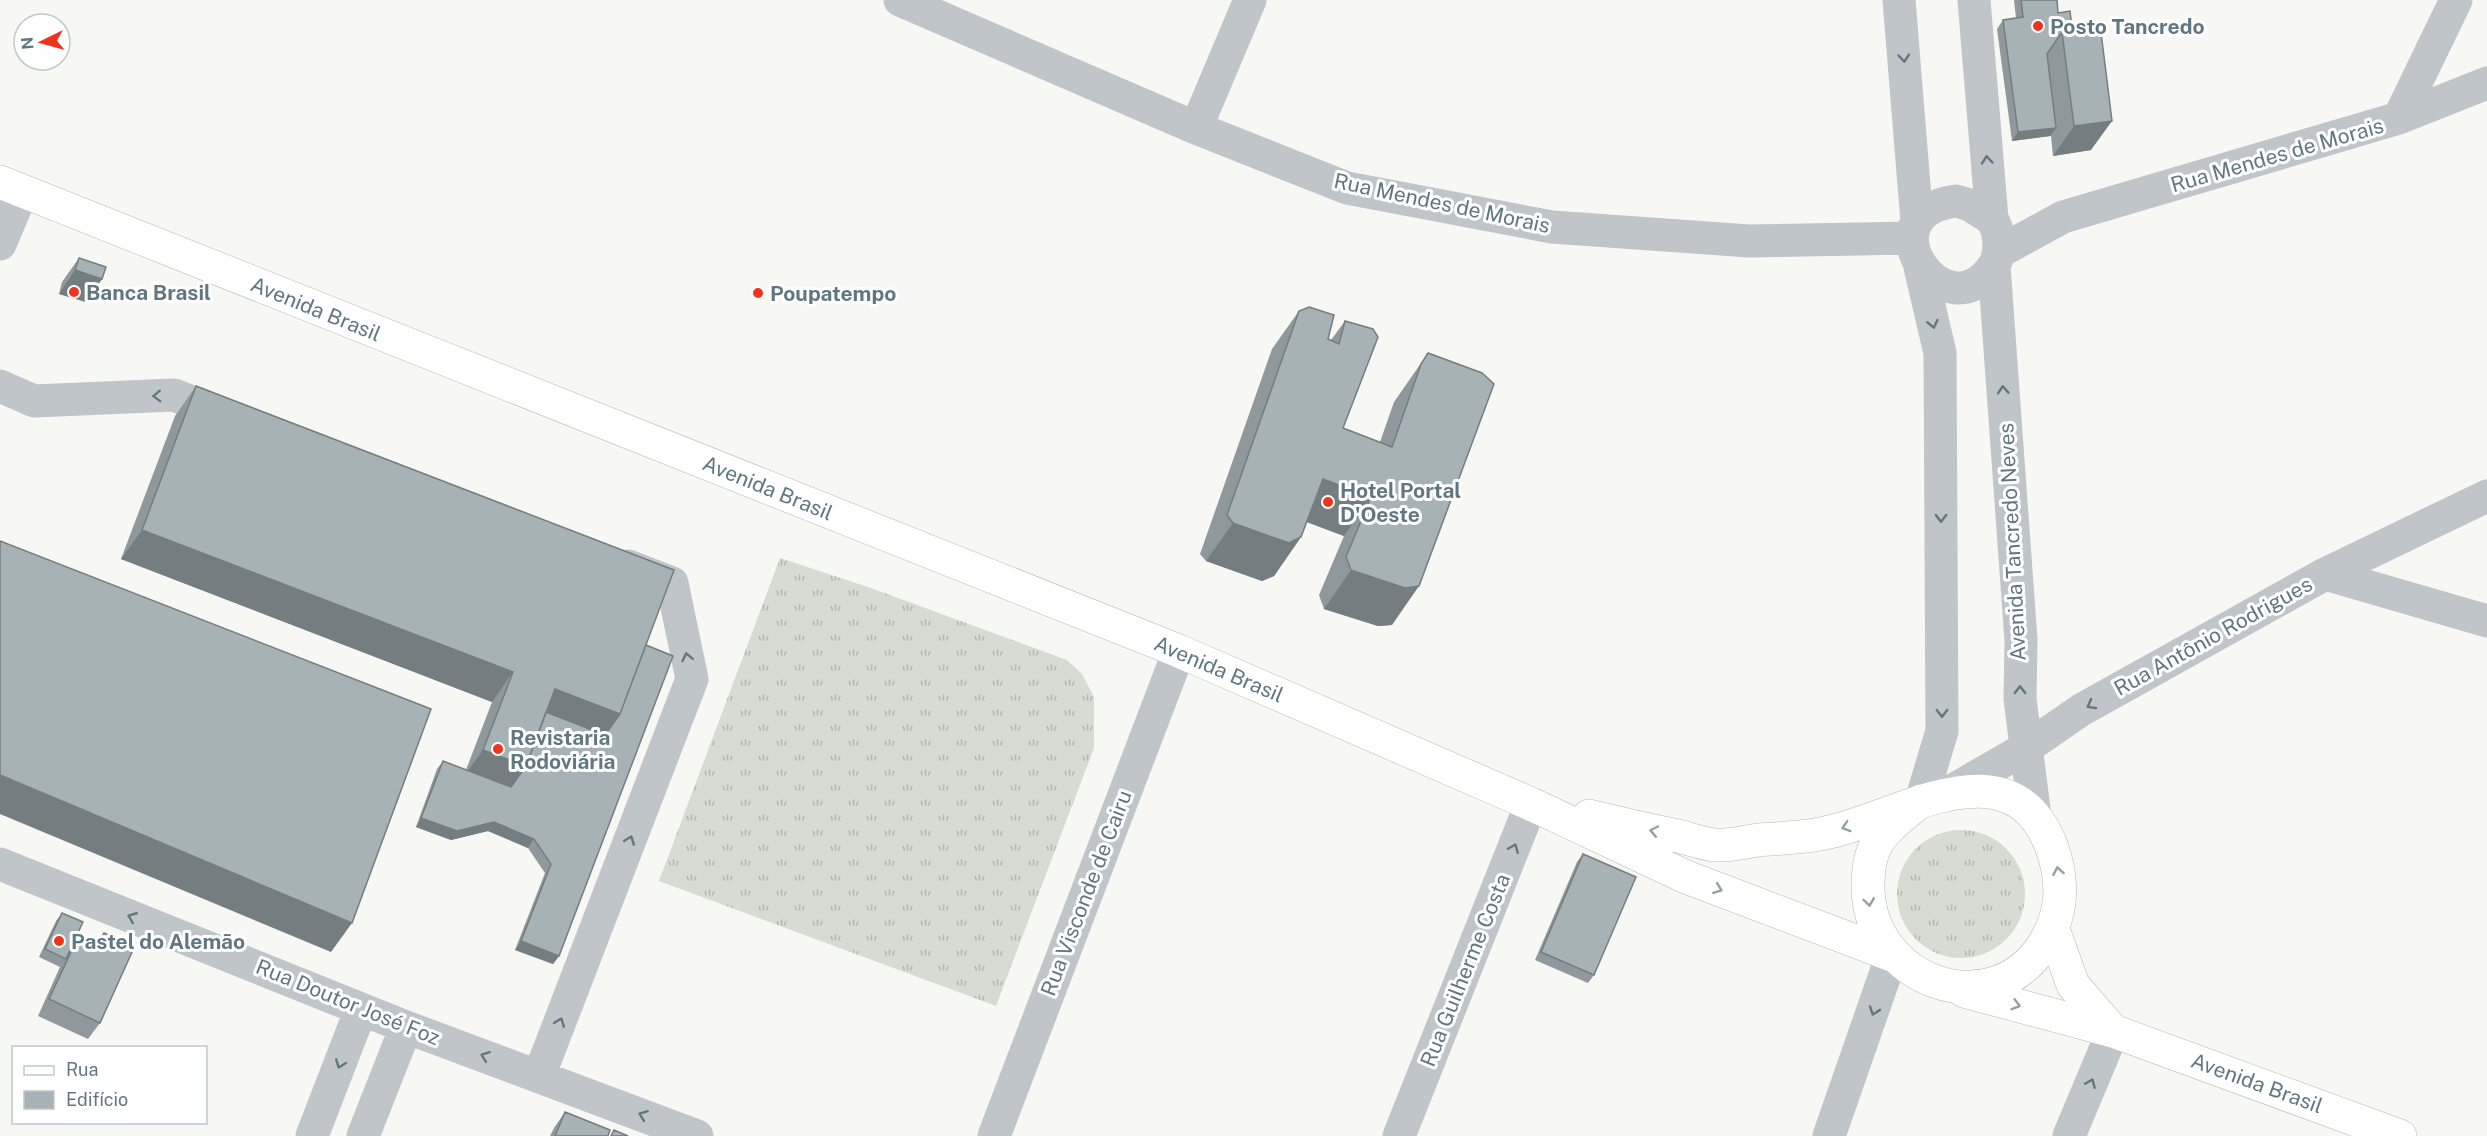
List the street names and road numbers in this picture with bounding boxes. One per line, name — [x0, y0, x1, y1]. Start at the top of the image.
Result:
street label: Rua Mendes de Morais — [2168, 113, 2386, 197]
street label: Rua Mendes de Morais — [1332, 168, 1552, 238]
street label: Avenida Brasil — [247, 272, 385, 346]
street label: Avenida Tancredo Neves — [1993, 422, 2031, 662]
street label: Avenida Brasil — [699, 451, 837, 525]
street label: Rua Antônio Rodrigues — [2110, 571, 2316, 701]
street label: Avenida Brasil — [1150, 630, 1288, 708]
street label: Rua Visconde de Cairu — [1035, 787, 1137, 999]
street label: Rua Guilherme Costa — [1415, 870, 1515, 1070]
street label: Rua Doutor José Foz — [252, 954, 444, 1050]
street label: Avenida Brasil — [2188, 1048, 2326, 1118]

